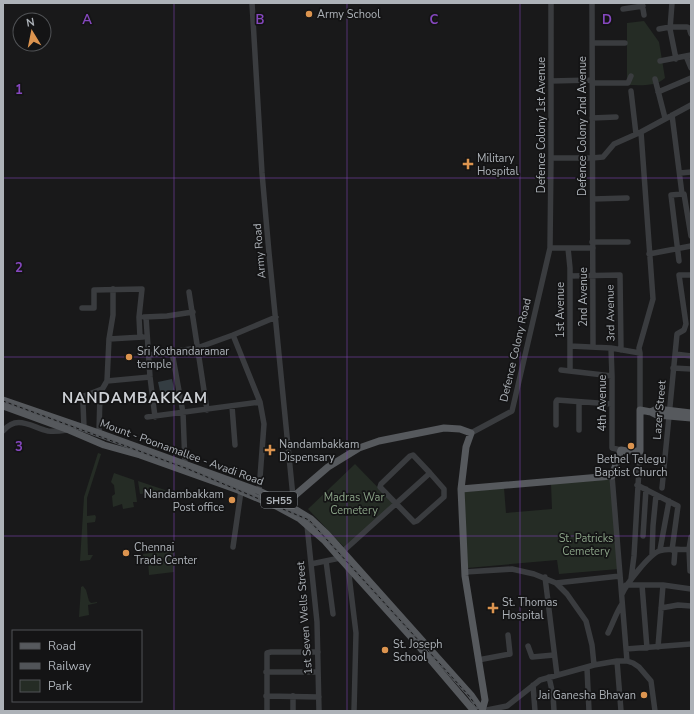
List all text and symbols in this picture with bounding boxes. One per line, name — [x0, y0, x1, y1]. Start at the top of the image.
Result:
place label: Army School — [317, 7, 381, 22]
marker: Army School — [304, 9, 314, 19]
text: A — [82, 11, 92, 29]
text: B — [256, 11, 265, 29]
text: C — [430, 11, 439, 29]
text: D — [602, 11, 612, 29]
north arrow — [12, 12, 52, 52]
text: N — [25, 15, 36, 31]
street label: Defence Colony 2nd Avenue — [575, 56, 590, 196]
street label: Defence Colony 1st Avenue — [534, 57, 549, 193]
text: 1 — [15, 81, 23, 99]
place label: Military Hospital — [477, 151, 519, 179]
marker: Military Hospital — [462, 158, 474, 170]
street label: Army Road — [250, 223, 269, 279]
text: 2 — [15, 259, 23, 277]
street label: 2nd Avenue — [576, 267, 591, 327]
street label: 1st Avenue — [553, 282, 568, 338]
street label: 3rd Avenue — [602, 284, 618, 342]
street label: Defence Colony Road — [496, 297, 535, 403]
place label: Sri Kothandaramar temple — [137, 344, 229, 372]
marker: Sri Kothandaramar temple — [124, 352, 134, 362]
street label: 4th Avenue — [595, 374, 610, 431]
street label: Lazer Street — [649, 380, 670, 440]
district label: NANDAMBAKKAM — [62, 388, 208, 408]
street label: Mount - Poonamallee - Avadi Road — [98, 416, 266, 489]
place label: Nandambakkam Dispensary — [279, 437, 359, 465]
text: 3 — [15, 438, 23, 456]
marker: Bethel Telegu Baptist Church — [626, 441, 636, 451]
marker: Nandambakkam Dispensary — [264, 444, 276, 456]
place label: Bethel Telegu Baptist Church — [595, 452, 667, 480]
place label: Nandambakkam Post office — [144, 487, 224, 515]
park label: Madras War Cemetery — [324, 490, 384, 518]
road number: SH55 — [261, 492, 297, 508]
marker: Nandambakkam Post office — [227, 495, 237, 505]
park label: St. Patricks Cemetery — [559, 531, 613, 559]
place label: Chennai Trade Center — [134, 540, 197, 568]
marker: Chennai Trade Center — [121, 548, 131, 558]
street label: 1st Seven Wells Street — [293, 561, 316, 675]
place label: St. Thomas Hospital — [502, 595, 558, 623]
marker: St. Thomas Hospital — [487, 602, 499, 614]
legend — [12, 630, 142, 702]
place label: St. Joseph School — [393, 637, 443, 665]
text: Road — [48, 638, 76, 654]
marker: St. Joseph School — [380, 645, 390, 655]
text: Railway — [48, 658, 92, 674]
text: Park — [48, 678, 73, 694]
place label: Jai Ganesha Bhavan — [537, 688, 636, 703]
marker: Jai Ganesha Bhavan — [639, 690, 649, 700]

